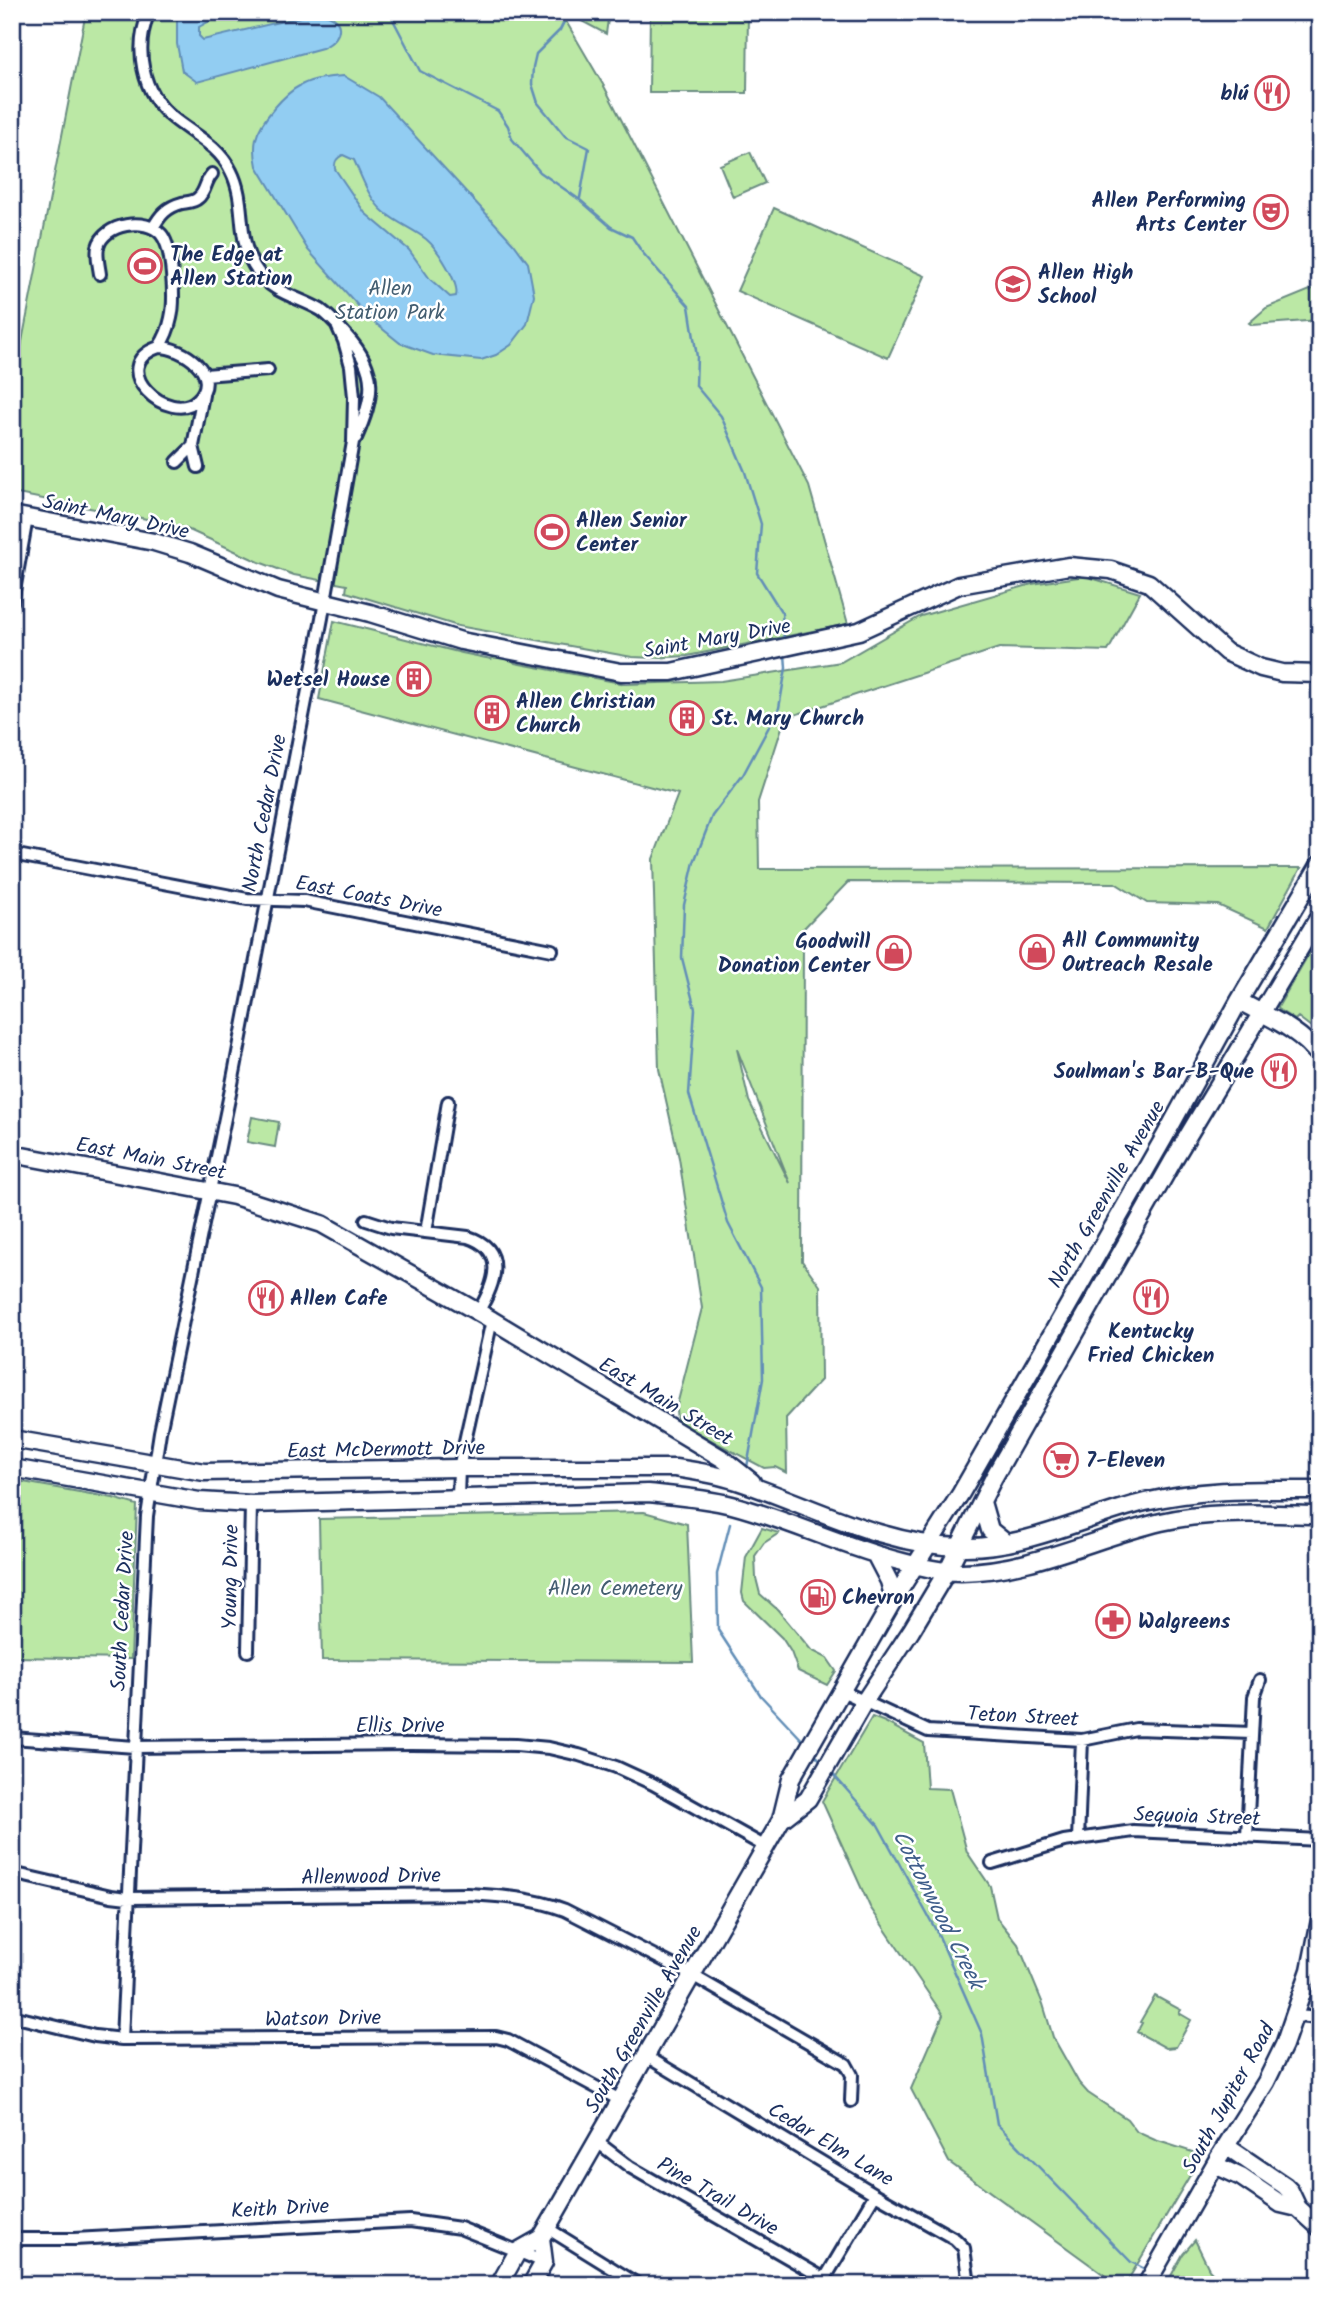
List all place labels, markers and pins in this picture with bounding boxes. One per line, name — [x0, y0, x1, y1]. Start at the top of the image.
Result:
restaurant icon: blú — [1253, 74, 1291, 112]
place label: blú — [1220, 78, 1249, 111]
place label: Allen Performing Arts Center — [1092, 185, 1247, 242]
theatre icon: Allen Performing Arts Center — [1252, 193, 1290, 231]
place label: The Edge at Allen Station — [170, 239, 292, 296]
sports icon: The Edge at Allen Station — [126, 247, 164, 285]
place label: Allen High School — [1038, 257, 1134, 314]
school or university icon: Allen High School — [994, 265, 1032, 303]
place label: Allen Senior Center — [576, 505, 688, 562]
sports icon: Allen Senior Center — [533, 513, 571, 551]
building icon: Wetsel House — [395, 660, 433, 698]
place label: Wetsel House — [267, 664, 390, 697]
place label: Allen Christian Church — [516, 686, 655, 743]
building icon: Allen Christian Church — [473, 694, 511, 732]
building icon: St. Mary Church — [668, 699, 706, 737]
place label: St. Mary Church — [712, 703, 864, 736]
place label: All Community Outreach Resale — [1062, 925, 1213, 982]
place label: Goodwill Donation Center — [718, 926, 871, 983]
shop icon: All Community Outreach Resale — [1018, 933, 1056, 971]
shop icon: Goodwill Donation Center — [875, 934, 913, 972]
restaurant icon: Soulman's Bar-B-Que — [1260, 1052, 1298, 1090]
place label: Soulman's Bar-B-Que — [1054, 1056, 1254, 1089]
restaurant icon: Kentucky Fried Chicken — [1132, 1278, 1170, 1316]
restaurant icon: Allen Cafe — [247, 1279, 285, 1317]
place label: Allen Cafe — [290, 1283, 387, 1316]
place label: Kentucky Fried Chicken — [1088, 1316, 1214, 1373]
supermarket icon: 7-Eleven — [1042, 1441, 1080, 1479]
place label: 7-Eleven — [1086, 1445, 1165, 1478]
fuel station icon: Chevron — [799, 1578, 837, 1616]
place label: Chevron — [842, 1582, 915, 1615]
pharmacy icon: Walgreens — [1094, 1602, 1132, 1640]
place label: Walgreens — [1138, 1606, 1231, 1639]

